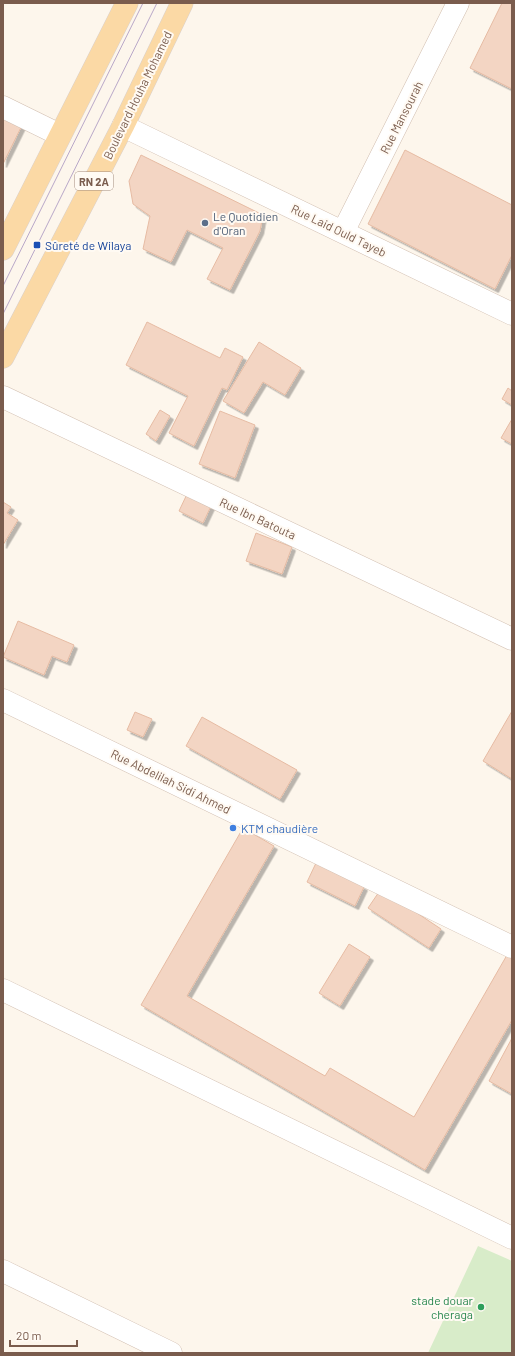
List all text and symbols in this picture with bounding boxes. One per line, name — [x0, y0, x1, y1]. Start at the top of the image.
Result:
street label: Boulevard Houha Mohamed — [100, 29, 174, 161]
street label: Rue Mansourah — [377, 78, 425, 156]
road number: RN 2A — [75, 172, 113, 190]
street label: Rue Laid Ould Tayeb — [289, 201, 389, 259]
place label: Le Quotidien d'Oran — [213, 209, 278, 237]
marker: Le Quotidien d'Oran — [200, 218, 210, 228]
place label: Sûreté de Wilaya — [45, 238, 131, 252]
marker: Sûreté de Wilaya — [32, 240, 42, 250]
street label: Rue Ibn Batouta — [218, 494, 298, 542]
street label: Rue Abdelilah Sidi Ahmed — [109, 746, 233, 816]
place label: KTM chaudière — [241, 821, 318, 835]
marker: KTM chaudière — [228, 823, 238, 833]
place label: stade douar cheraga — [411, 1293, 474, 1321]
marker: stade douar cheraga — [476, 1302, 486, 1312]
scale bar — [10, 1322, 77, 1348]
text: 20 m — [16, 1328, 42, 1342]

